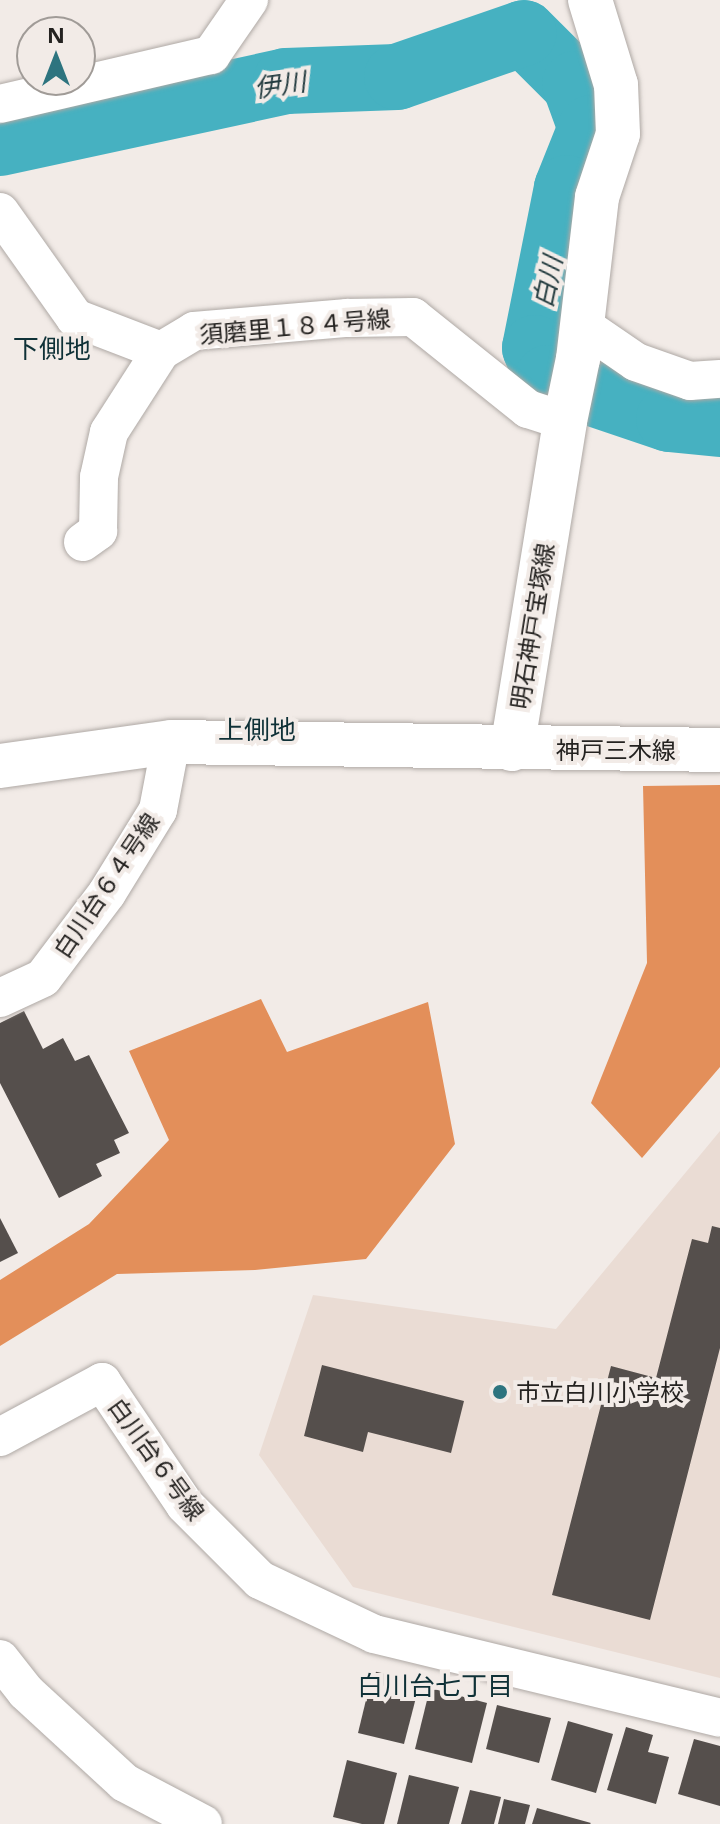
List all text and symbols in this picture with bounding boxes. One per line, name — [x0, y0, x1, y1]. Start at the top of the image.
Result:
north arrow — [16, 16, 96, 96]
text: N — [47, 19, 65, 49]
water label: 伊川 — [252, 66, 308, 104]
water label: 白川 — [527, 253, 569, 311]
street label: 須磨里１８４号線 — [198, 303, 392, 349]
district label: 下側地 — [13, 333, 91, 365]
street label: 明石神戸宝塚線 — [505, 541, 559, 711]
district label: 上側地 — [218, 714, 296, 746]
street label: 神戸三木線 — [556, 736, 676, 764]
street label: 白川台６４号線 — [47, 807, 165, 963]
place label: 市立白川小学校 — [516, 1378, 684, 1406]
marker: 市立白川小学校 — [491, 1383, 509, 1401]
street label: 白川台６号線 — [103, 1392, 211, 1526]
district label: 白川台七丁目 — [357, 1670, 513, 1702]

